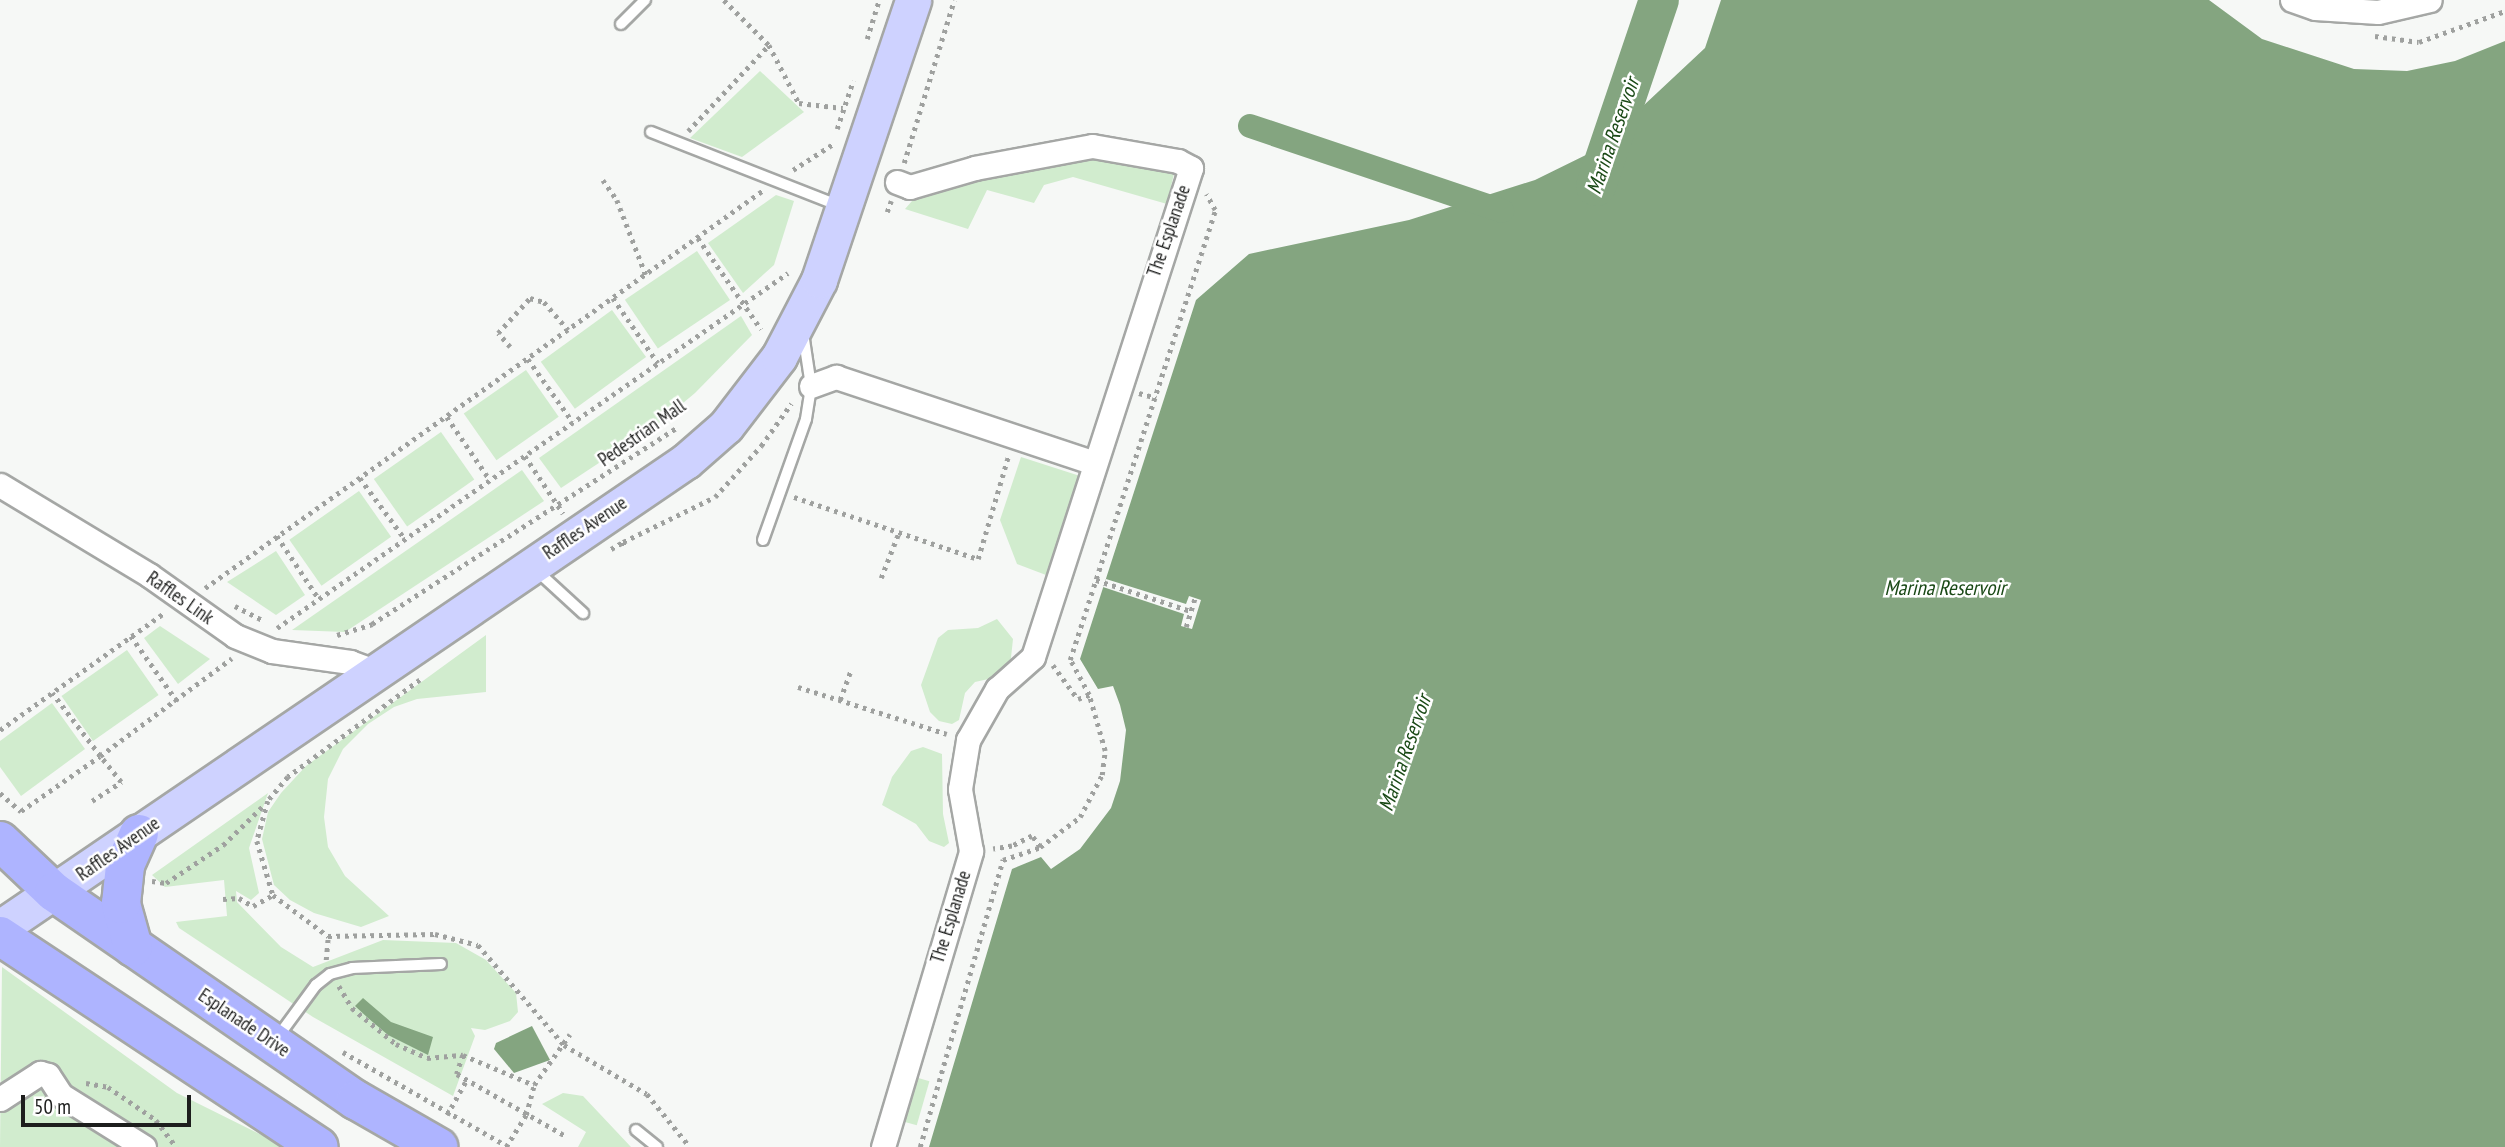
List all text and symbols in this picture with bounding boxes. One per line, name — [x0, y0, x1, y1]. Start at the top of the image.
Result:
water label: Marina Reservoir — [1581, 75, 1645, 197]
street label: The Esplanade — [1143, 182, 1195, 280]
street label: Pedestrian Mall — [594, 395, 690, 471]
street label: Raffles Avenue — [538, 491, 632, 565]
street label: Raffles Link — [142, 567, 218, 629]
water label: Marina Reservoir — [1884, 575, 2006, 601]
water label: Marina Reservoir — [1373, 692, 1437, 814]
street label: Raffles Avenue — [72, 812, 164, 886]
street label: The Esplanade — [926, 868, 976, 966]
street label: Esplanade Drive — [194, 984, 294, 1062]
scale bar — [24, 1080, 194, 1124]
text: 50 m — [34, 1093, 71, 1120]

